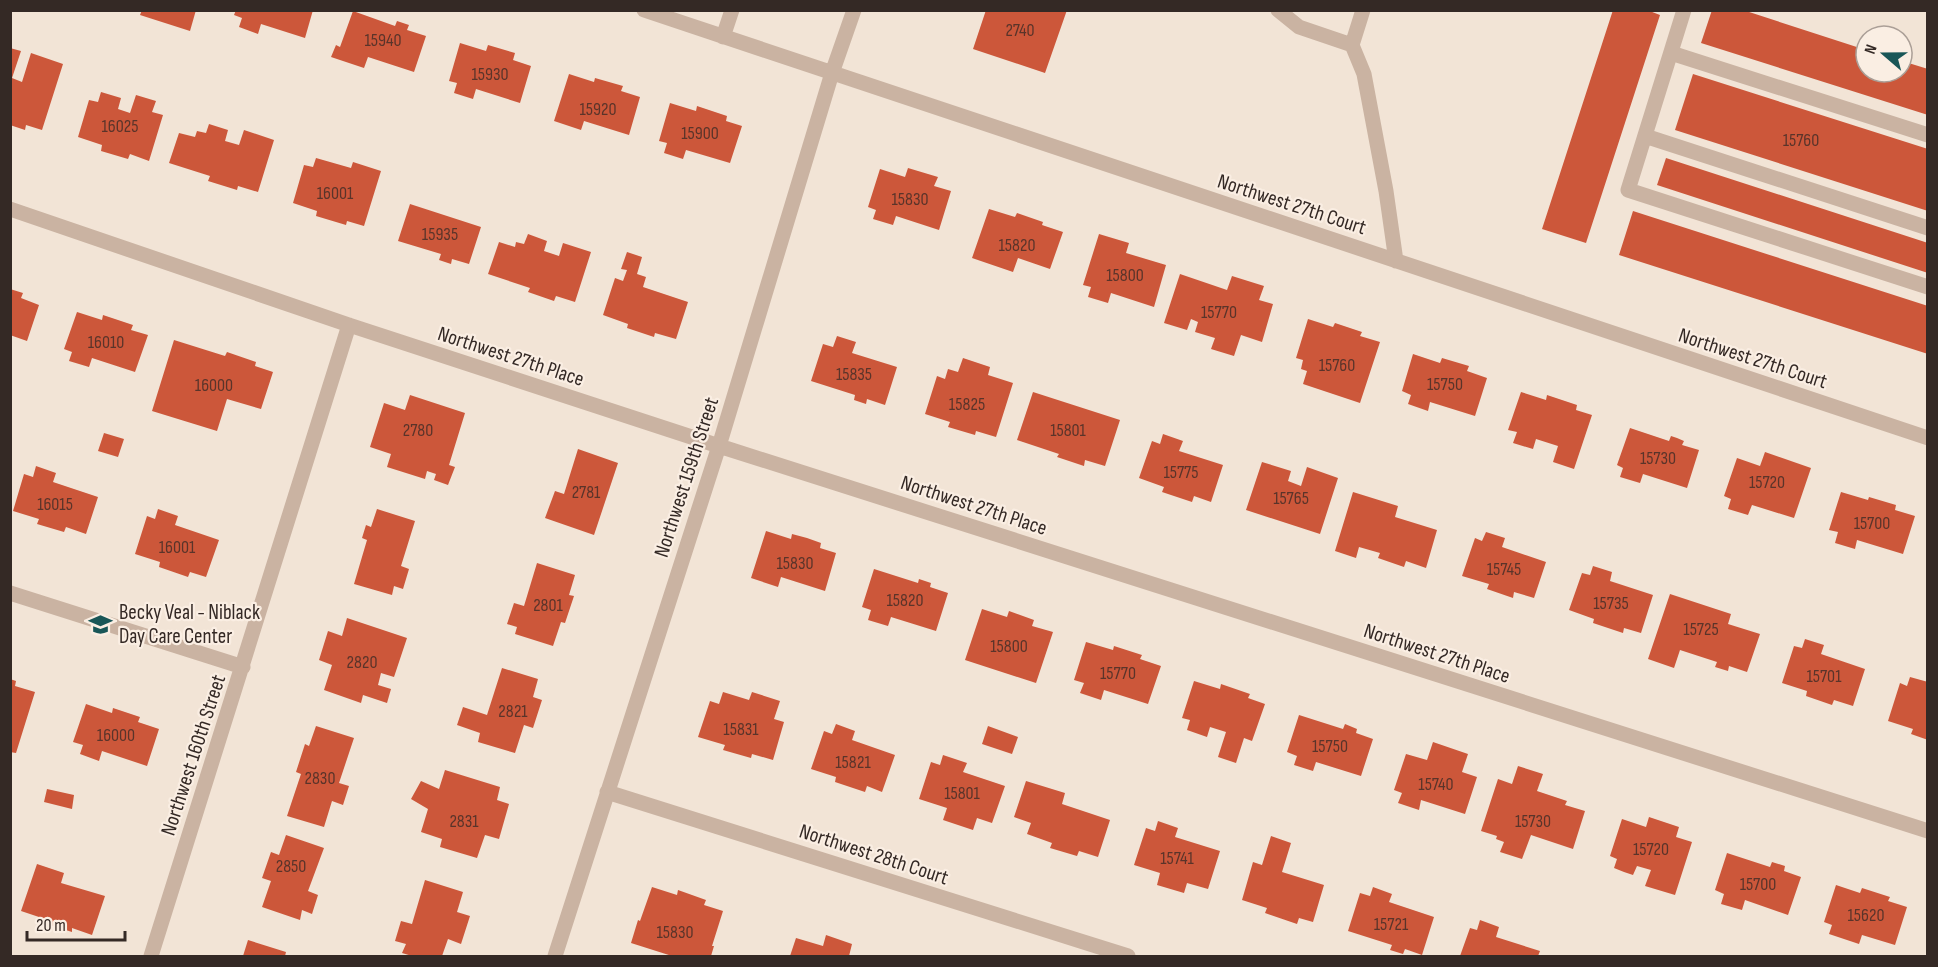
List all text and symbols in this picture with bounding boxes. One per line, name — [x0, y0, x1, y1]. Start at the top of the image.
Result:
house number: 2740 — [1005, 20, 1035, 41]
north arrow — [1854, 24, 1914, 84]
house number: 15940 — [364, 30, 402, 51]
text: N — [1861, 42, 1882, 57]
house number: 15930 — [471, 64, 509, 85]
house number: 15920 — [580, 99, 616, 120]
house number: 16025 — [102, 116, 138, 137]
house number: 15900 — [681, 123, 719, 144]
house number: 15760 — [1783, 130, 1819, 151]
street label: Northwest 27th Court — [1214, 169, 1369, 240]
house number: 16001 — [317, 183, 354, 204]
house number: 15830 — [892, 189, 929, 210]
house number: 15935 — [422, 224, 458, 245]
house number: 15820 — [998, 235, 1036, 256]
house number: 15800 — [1106, 265, 1144, 286]
house number: 15770 — [1201, 302, 1237, 323]
street label: Northwest 27th Place — [435, 321, 587, 392]
street label: Northwest 27th Court — [1675, 323, 1830, 394]
house number: 16010 — [88, 332, 124, 353]
house number: 15760 — [1319, 355, 1355, 376]
house number: 15835 — [836, 364, 872, 385]
house number: 15750 — [1427, 374, 1463, 395]
house number: 16000 — [195, 375, 233, 396]
street label: Northwest 159th Street — [649, 394, 724, 560]
house number: 15825 — [949, 394, 985, 415]
house number: 2780 — [403, 420, 433, 441]
house number: 15801 — [1050, 420, 1087, 441]
house number: 15730 — [1640, 448, 1676, 469]
house number: 15775 — [1163, 462, 1199, 483]
street label: Northwest 27th Place — [898, 470, 1050, 541]
house number: 15720 — [1749, 472, 1785, 493]
house number: 2781 — [572, 482, 601, 503]
house number: 15765 — [1273, 488, 1309, 509]
house number: 16015 — [37, 494, 73, 515]
house number: 15700 — [1854, 513, 1890, 534]
house number: 16001 — [159, 537, 196, 558]
house number: 15830 — [777, 553, 814, 574]
house number: 15745 — [1487, 559, 1521, 580]
house number: 15820 — [886, 590, 924, 611]
house number: 15735 — [1593, 593, 1629, 614]
house number: 2801 — [533, 595, 564, 616]
place label: Becky Veal - Niblack Day Care Center — [119, 600, 260, 649]
school or university icon: Becky Veal - Niblack Day Care Center — [88, 611, 114, 637]
street label: Northwest 27th Place — [1361, 618, 1513, 689]
house number: 15725 — [1683, 619, 1719, 640]
house number: 15800 — [990, 636, 1028, 657]
house number: 2820 — [347, 652, 378, 673]
house number: 15770 — [1100, 663, 1136, 684]
house number: 15701 — [1807, 666, 1842, 687]
street label: Northwest 160th Street — [156, 672, 231, 839]
house number: 2821 — [498, 701, 528, 722]
house number: 15831 — [723, 719, 759, 740]
house number: 16000 — [97, 725, 135, 746]
house number: 15750 — [1312, 736, 1348, 757]
house number: 15821 — [835, 752, 871, 773]
house number: 2830 — [305, 768, 335, 789]
house number: 15740 — [1418, 774, 1454, 795]
house number: 15801 — [944, 783, 981, 804]
house number: 2831 — [449, 811, 479, 832]
house number: 15730 — [1515, 811, 1551, 832]
street label: Northwest 28th Court — [796, 819, 952, 890]
house number: 15720 — [1633, 839, 1669, 860]
house number: 15741 — [1160, 848, 1194, 869]
house number: 2850 — [276, 856, 306, 877]
house number: 15700 — [1740, 874, 1776, 895]
scale bar — [27, 904, 124, 942]
house number: 15620 — [1847, 905, 1885, 926]
house number: 15721 — [1374, 914, 1409, 935]
text: 20 m — [36, 915, 66, 936]
house number: 15830 — [657, 922, 694, 943]

